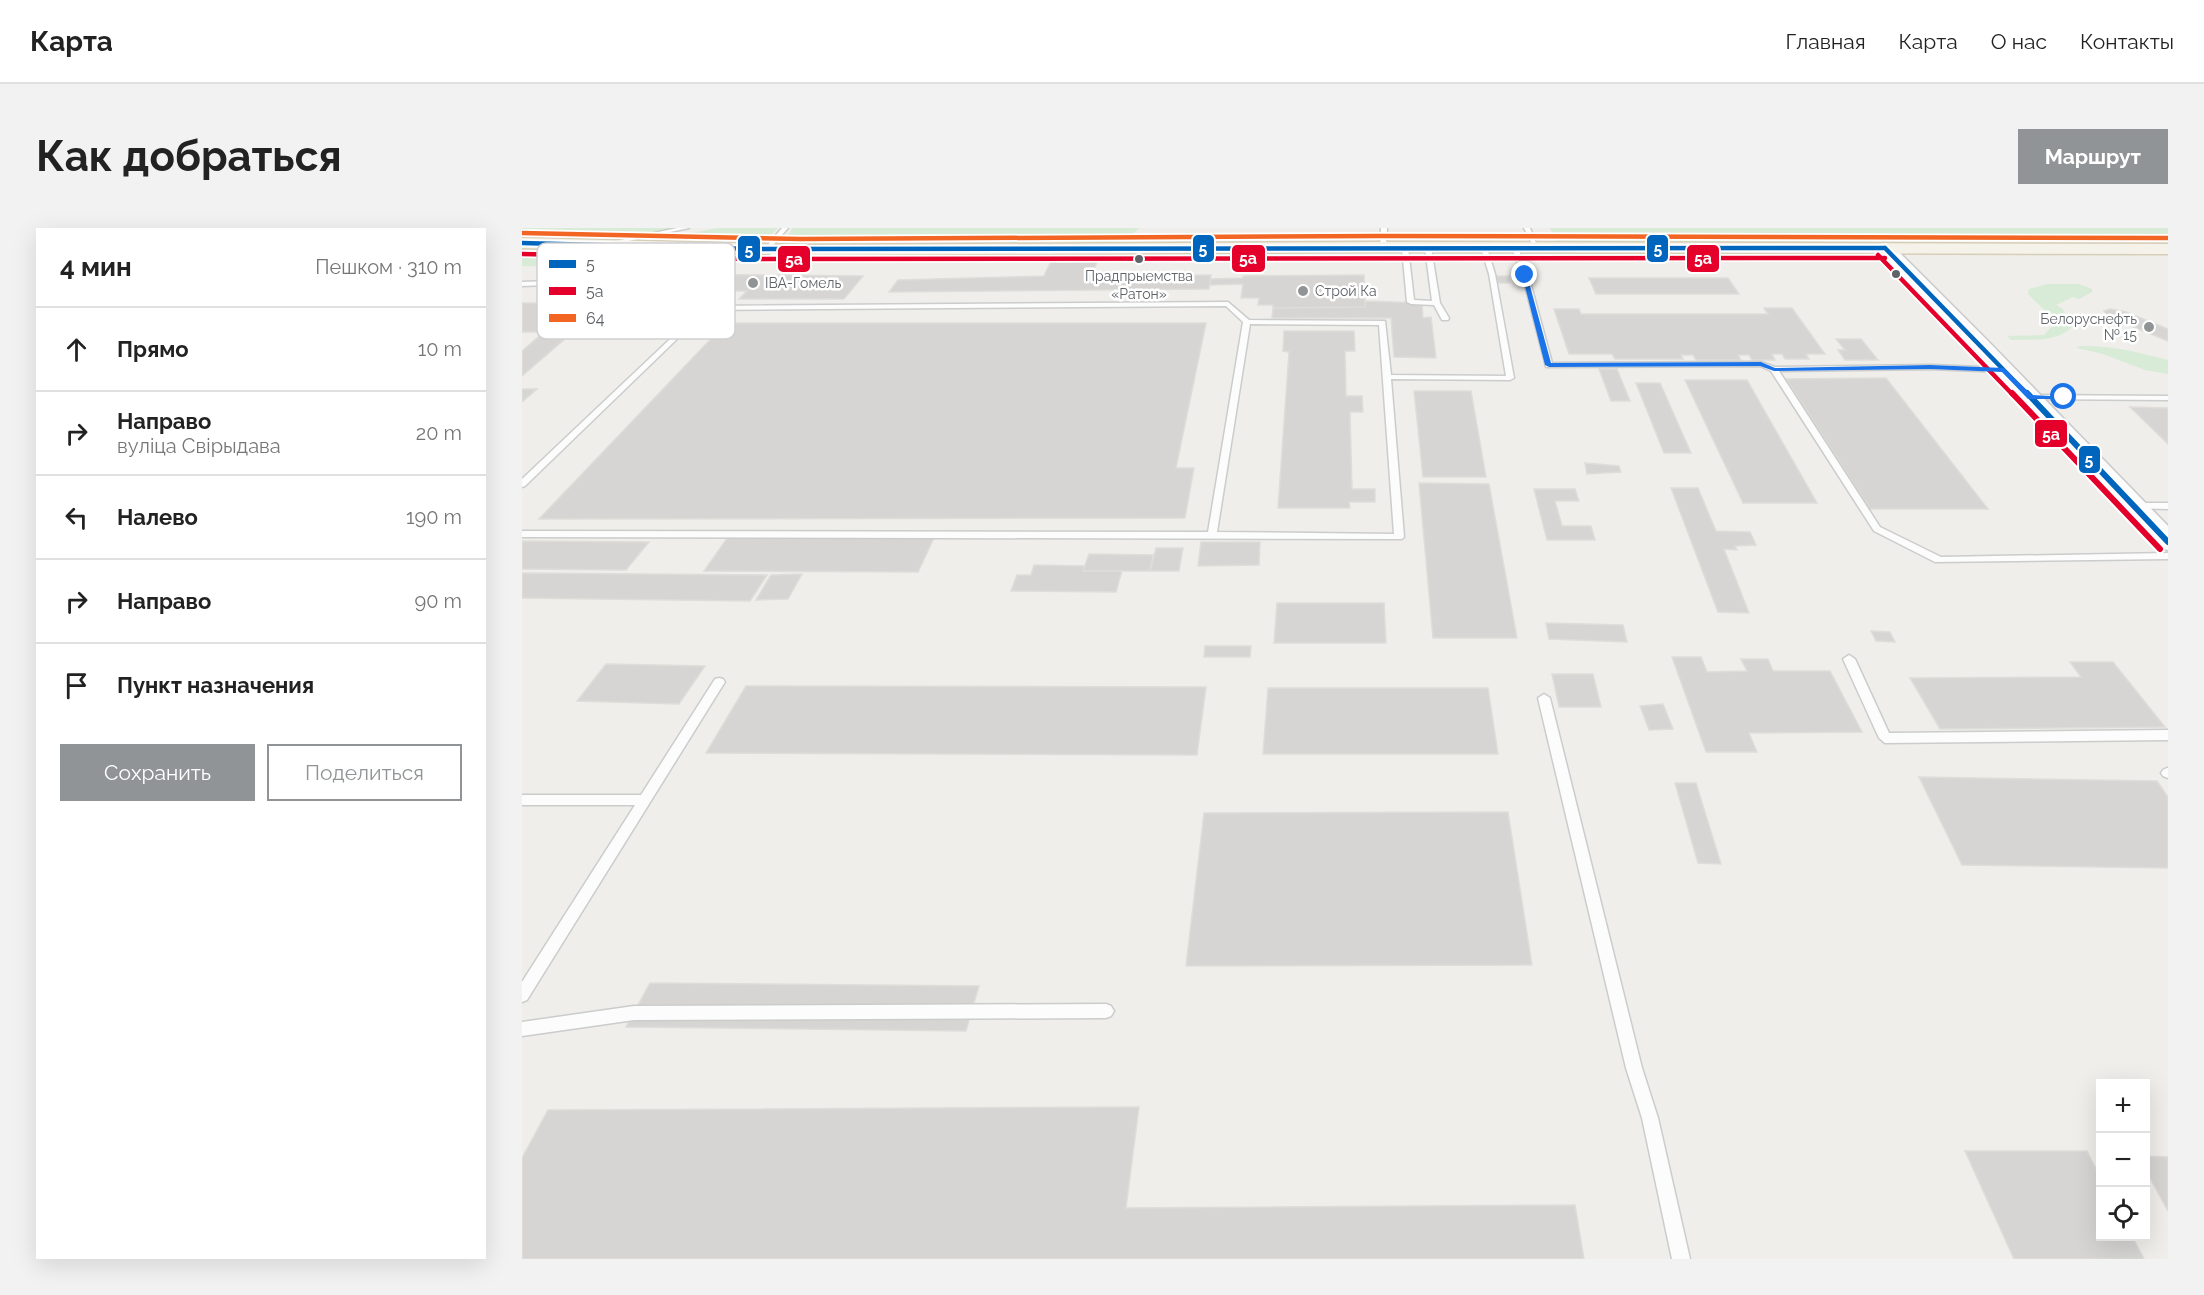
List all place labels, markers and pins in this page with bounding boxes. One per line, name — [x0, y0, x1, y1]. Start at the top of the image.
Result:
marker: Прадпрыемства «Ратон» — [1133, 253, 1145, 265]
place label: Прадпрыемства «Ратон» — [1085, 268, 1193, 302]
unlabelled marker — [1890, 268, 1902, 280]
place label: IBA-Гомель — [765, 275, 841, 291]
marker: IBA-Гомель — [746, 276, 760, 290]
place label: Строй Ка — [1315, 283, 1377, 299]
marker: Строй Ка — [1296, 284, 1310, 298]
place label: Белоруснефть № 15 — [2040, 311, 2137, 343]
marker: Белоруснефть № 15 — [2142, 320, 2156, 334]

